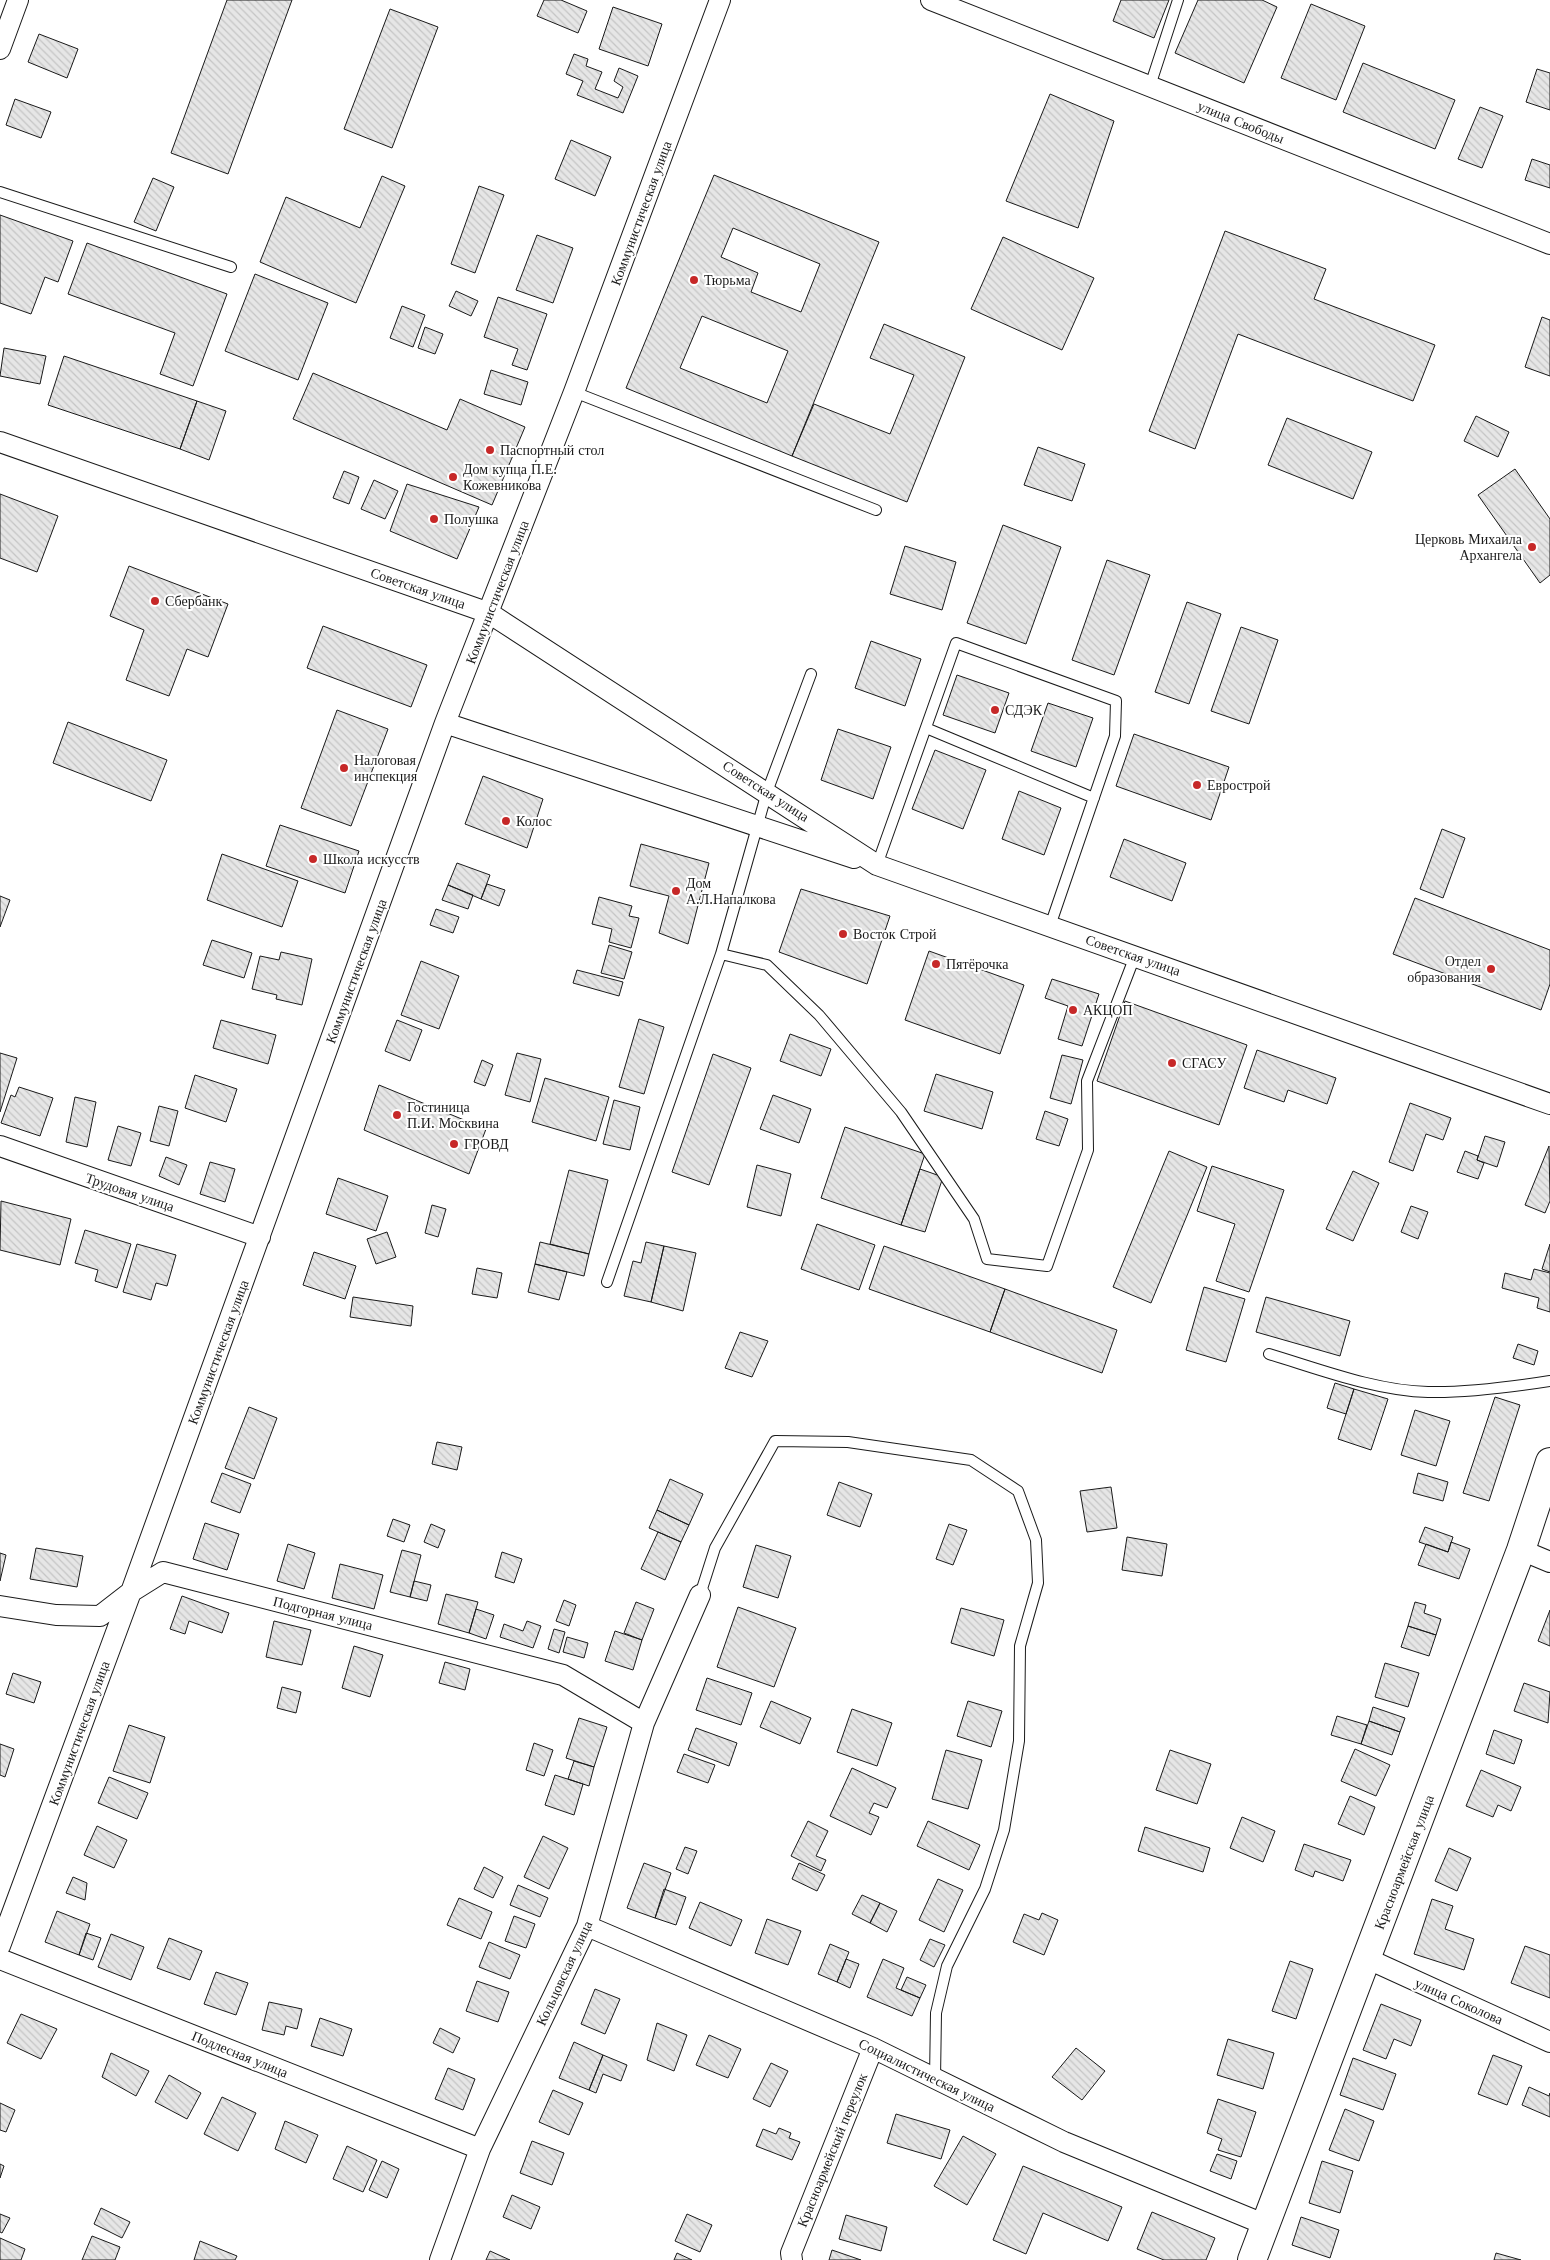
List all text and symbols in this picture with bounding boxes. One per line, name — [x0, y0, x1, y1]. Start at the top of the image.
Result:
street label: улица Свободы — [1195, 96, 1287, 148]
street label: Коммунистическая улица — [606, 138, 676, 288]
place label: Тюрьма — [704, 271, 751, 289]
marker: Тюрьма — [688, 274, 700, 286]
place label: Паспортный стол — [500, 441, 604, 459]
marker: Паспортный стол — [484, 444, 496, 456]
place label: Дом купца П.Е. Кожевникова — [463, 460, 557, 494]
marker: Дом купца П.Е. Кожевникова — [447, 471, 459, 483]
place label: Полушка — [444, 510, 499, 528]
marker: Полушка — [428, 513, 440, 525]
street label: Коммунистическая улица — [461, 517, 533, 666]
place label: Церковь Михаила Архангела — [1415, 530, 1523, 564]
marker: Церковь Михаила Архангела — [1526, 541, 1538, 553]
street label: Советская улица — [368, 563, 469, 613]
place label: Сбербанк — [165, 592, 222, 610]
marker: Сбербанк — [149, 595, 161, 607]
place label: СДЭК — [1005, 701, 1043, 719]
marker: СДЭК — [989, 704, 1001, 716]
place label: Налоговая инспекция — [354, 751, 418, 785]
street label: Советская улица — [719, 756, 813, 826]
marker: Налоговая инспекция — [338, 762, 350, 774]
place label: Еврострой — [1207, 776, 1271, 794]
marker: Еврострой — [1191, 779, 1203, 791]
place label: Колос — [516, 812, 552, 830]
marker: Колос — [500, 815, 512, 827]
place label: Школа искусств — [323, 850, 420, 868]
marker: Школа искусств — [307, 853, 319, 865]
place label: Дом А.Л.Напалкова — [686, 874, 776, 908]
marker: Дом А.Л.Напалкова — [670, 885, 682, 897]
street label: Коммунистическая улица — [321, 896, 391, 1046]
place label: Восток Строй — [853, 925, 937, 943]
marker: Восток Строй — [837, 928, 849, 940]
street label: Советская улица — [1083, 930, 1184, 980]
place label: Отдел образования — [1407, 952, 1482, 986]
place label: Пятёрочка — [946, 955, 1009, 973]
marker: Пятёрочка — [930, 958, 942, 970]
marker: Отдел образования — [1485, 963, 1497, 975]
place label: АКЦОП — [1083, 1001, 1133, 1019]
marker: АКЦОП — [1067, 1004, 1079, 1016]
place label: СГАСУ — [1182, 1054, 1226, 1072]
marker: СГАСУ — [1166, 1057, 1178, 1069]
place label: Гостиница П.И. Москвина — [407, 1098, 500, 1132]
marker: Гостиница П.И. Москвина — [391, 1109, 403, 1121]
place label: ГРОВД — [464, 1135, 509, 1153]
marker: ГРОВД — [448, 1138, 460, 1150]
street label: Трудовая улица — [83, 1168, 178, 1216]
street label: Коммунистическая улица — [183, 1277, 253, 1427]
street label: Подгорная улица — [271, 1592, 375, 1634]
street label: Коммунистическая улица — [44, 1658, 114, 1808]
street label: Красноармейская улица — [1370, 1791, 1438, 1932]
street label: Кольцовская улица — [532, 1917, 597, 2028]
street label: улица Соколова — [1412, 1974, 1507, 2029]
street label: Подлесная улица — [189, 2026, 292, 2082]
street label: Социалистическая улица — [856, 2034, 999, 2116]
street label: Красноармейский переулок — [793, 2070, 871, 2230]

